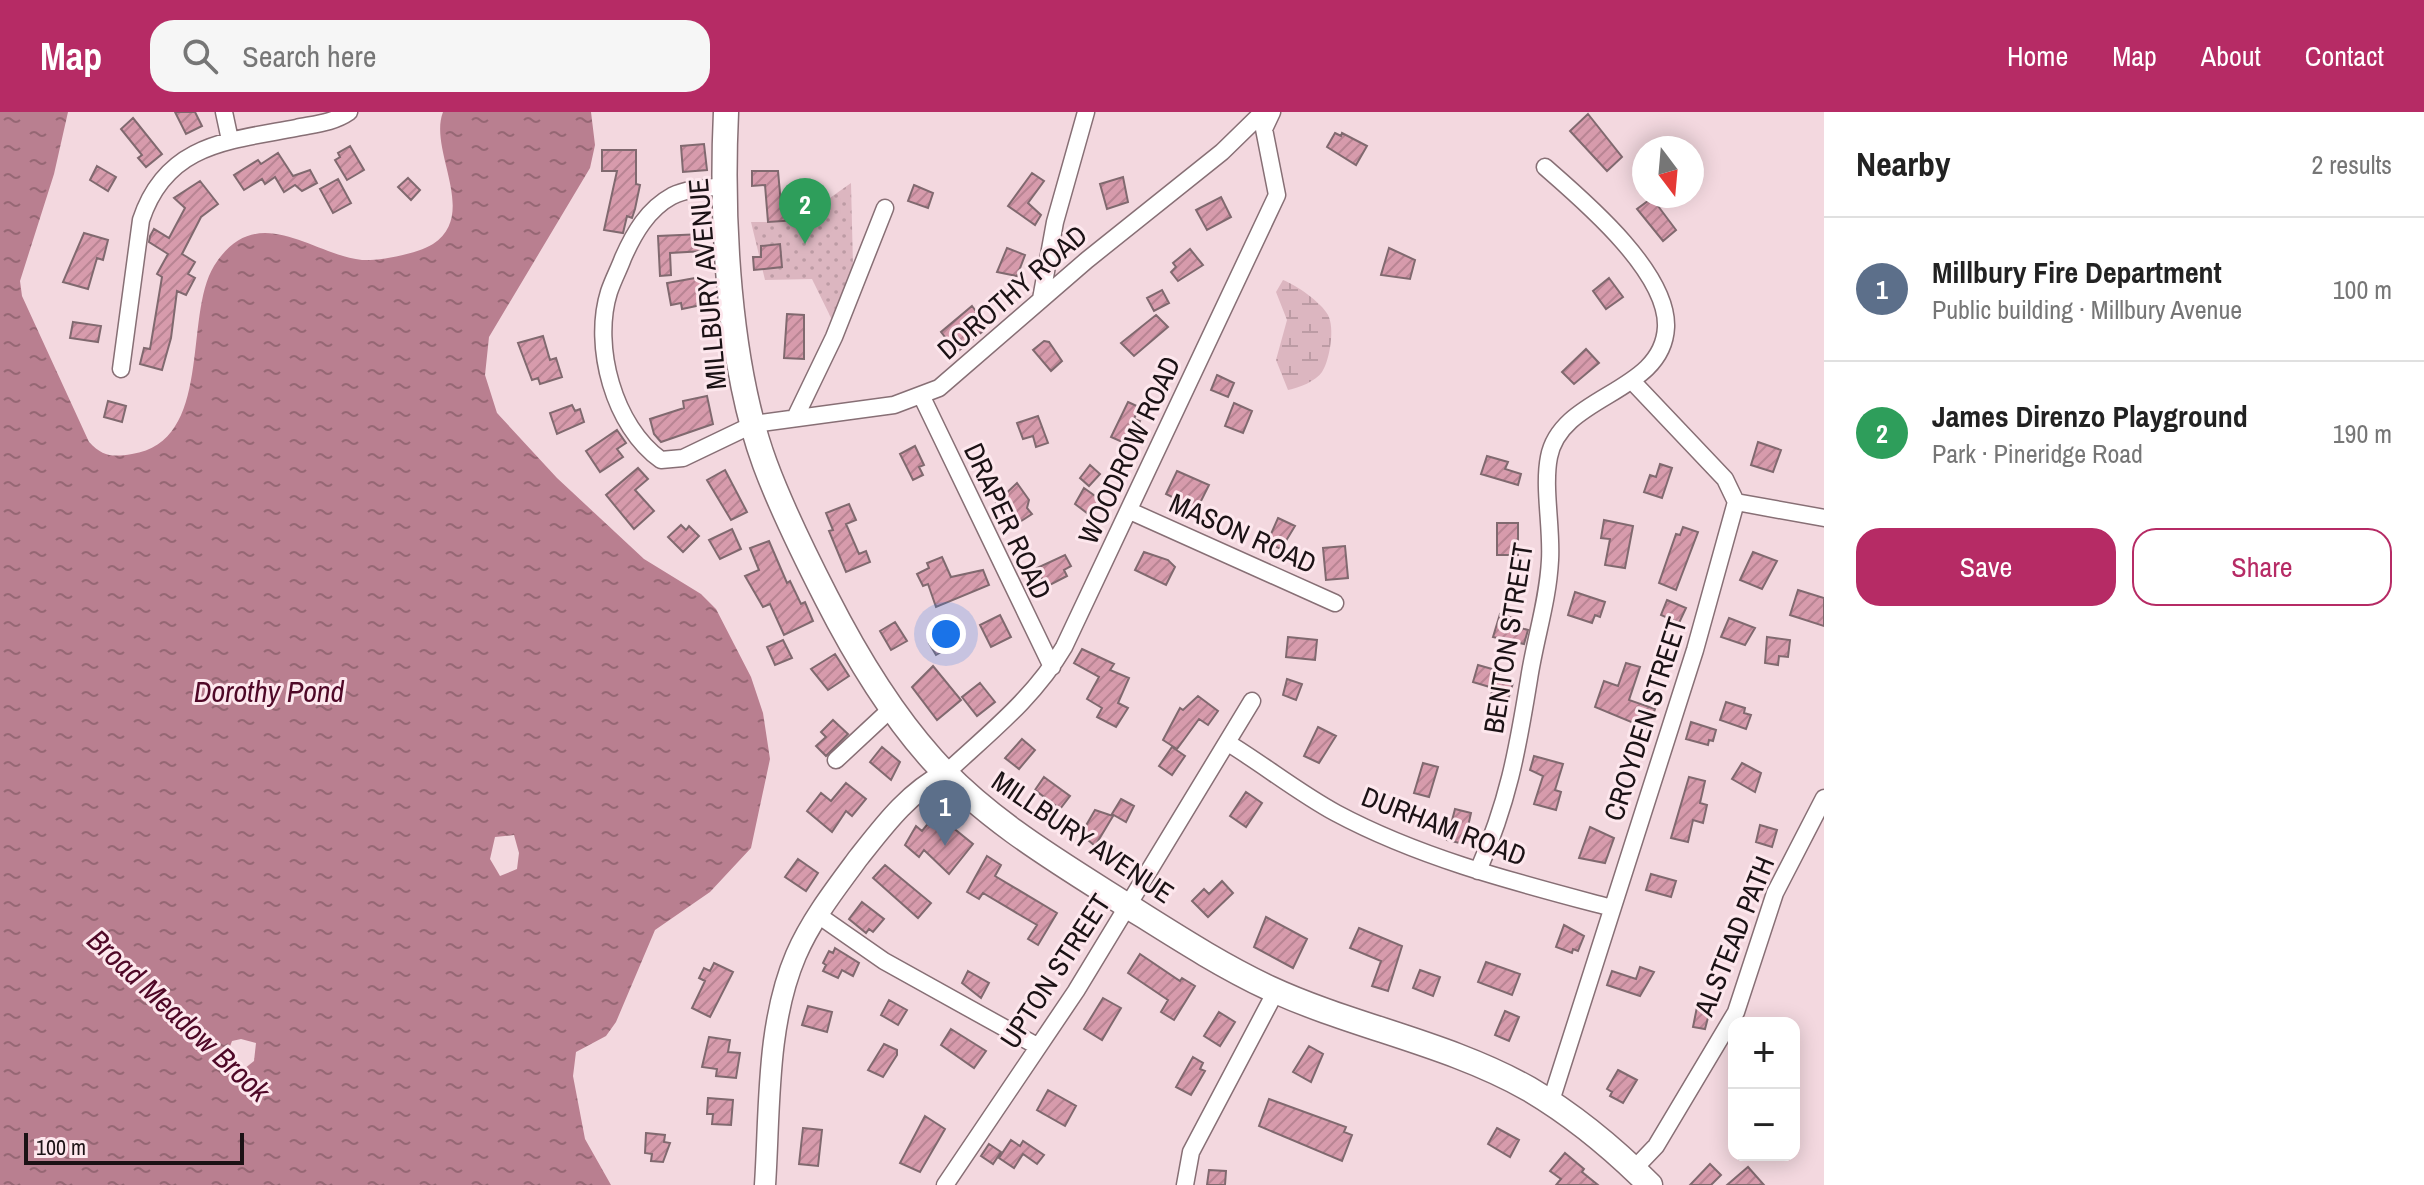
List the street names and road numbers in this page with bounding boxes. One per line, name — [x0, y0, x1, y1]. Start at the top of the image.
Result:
street label: MILLBURY AVENUE — [679, 177, 735, 391]
street label: DOROTHY ROAD — [929, 216, 1095, 368]
street label: WOODROW ROAD — [1069, 350, 1189, 550]
street label: DRAPER ROAD — [955, 437, 1061, 605]
street label: MASON ROAD — [1164, 484, 1322, 582]
street label: BENTON STREET — [1474, 540, 1542, 736]
street label: CROYDEN STREET — [1594, 612, 1696, 826]
street label: MILLBURY AVENUE — [985, 762, 1181, 912]
street label: DURHAM ROAD — [1356, 777, 1532, 875]
street label: ALSTEAD PATH — [1684, 851, 1783, 1022]
street label: UPTON STREET — [991, 886, 1119, 1056]

